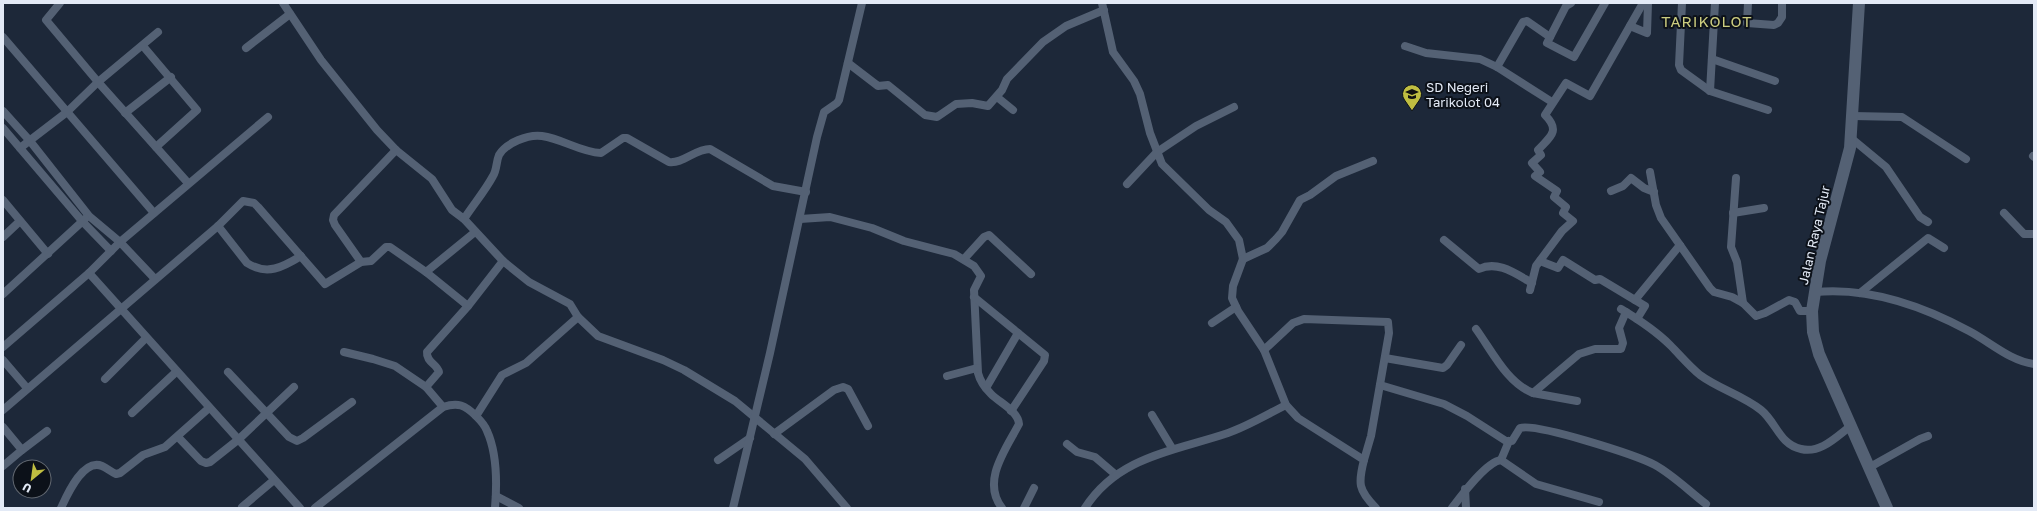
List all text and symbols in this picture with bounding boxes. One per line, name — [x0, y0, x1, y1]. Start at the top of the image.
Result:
district label: TARIKOLOT — [1661, 12, 1753, 30]
place label: SD Negeri Tarikolot 04 — [1426, 79, 1500, 110]
school or university icon: SD Negeri Tarikolot 04 — [1401, 83, 1423, 111]
street label: Jalan Raya Tajur — [1795, 184, 1833, 286]
north arrow — [12, 459, 52, 499]
text: U — [20, 481, 34, 496]

